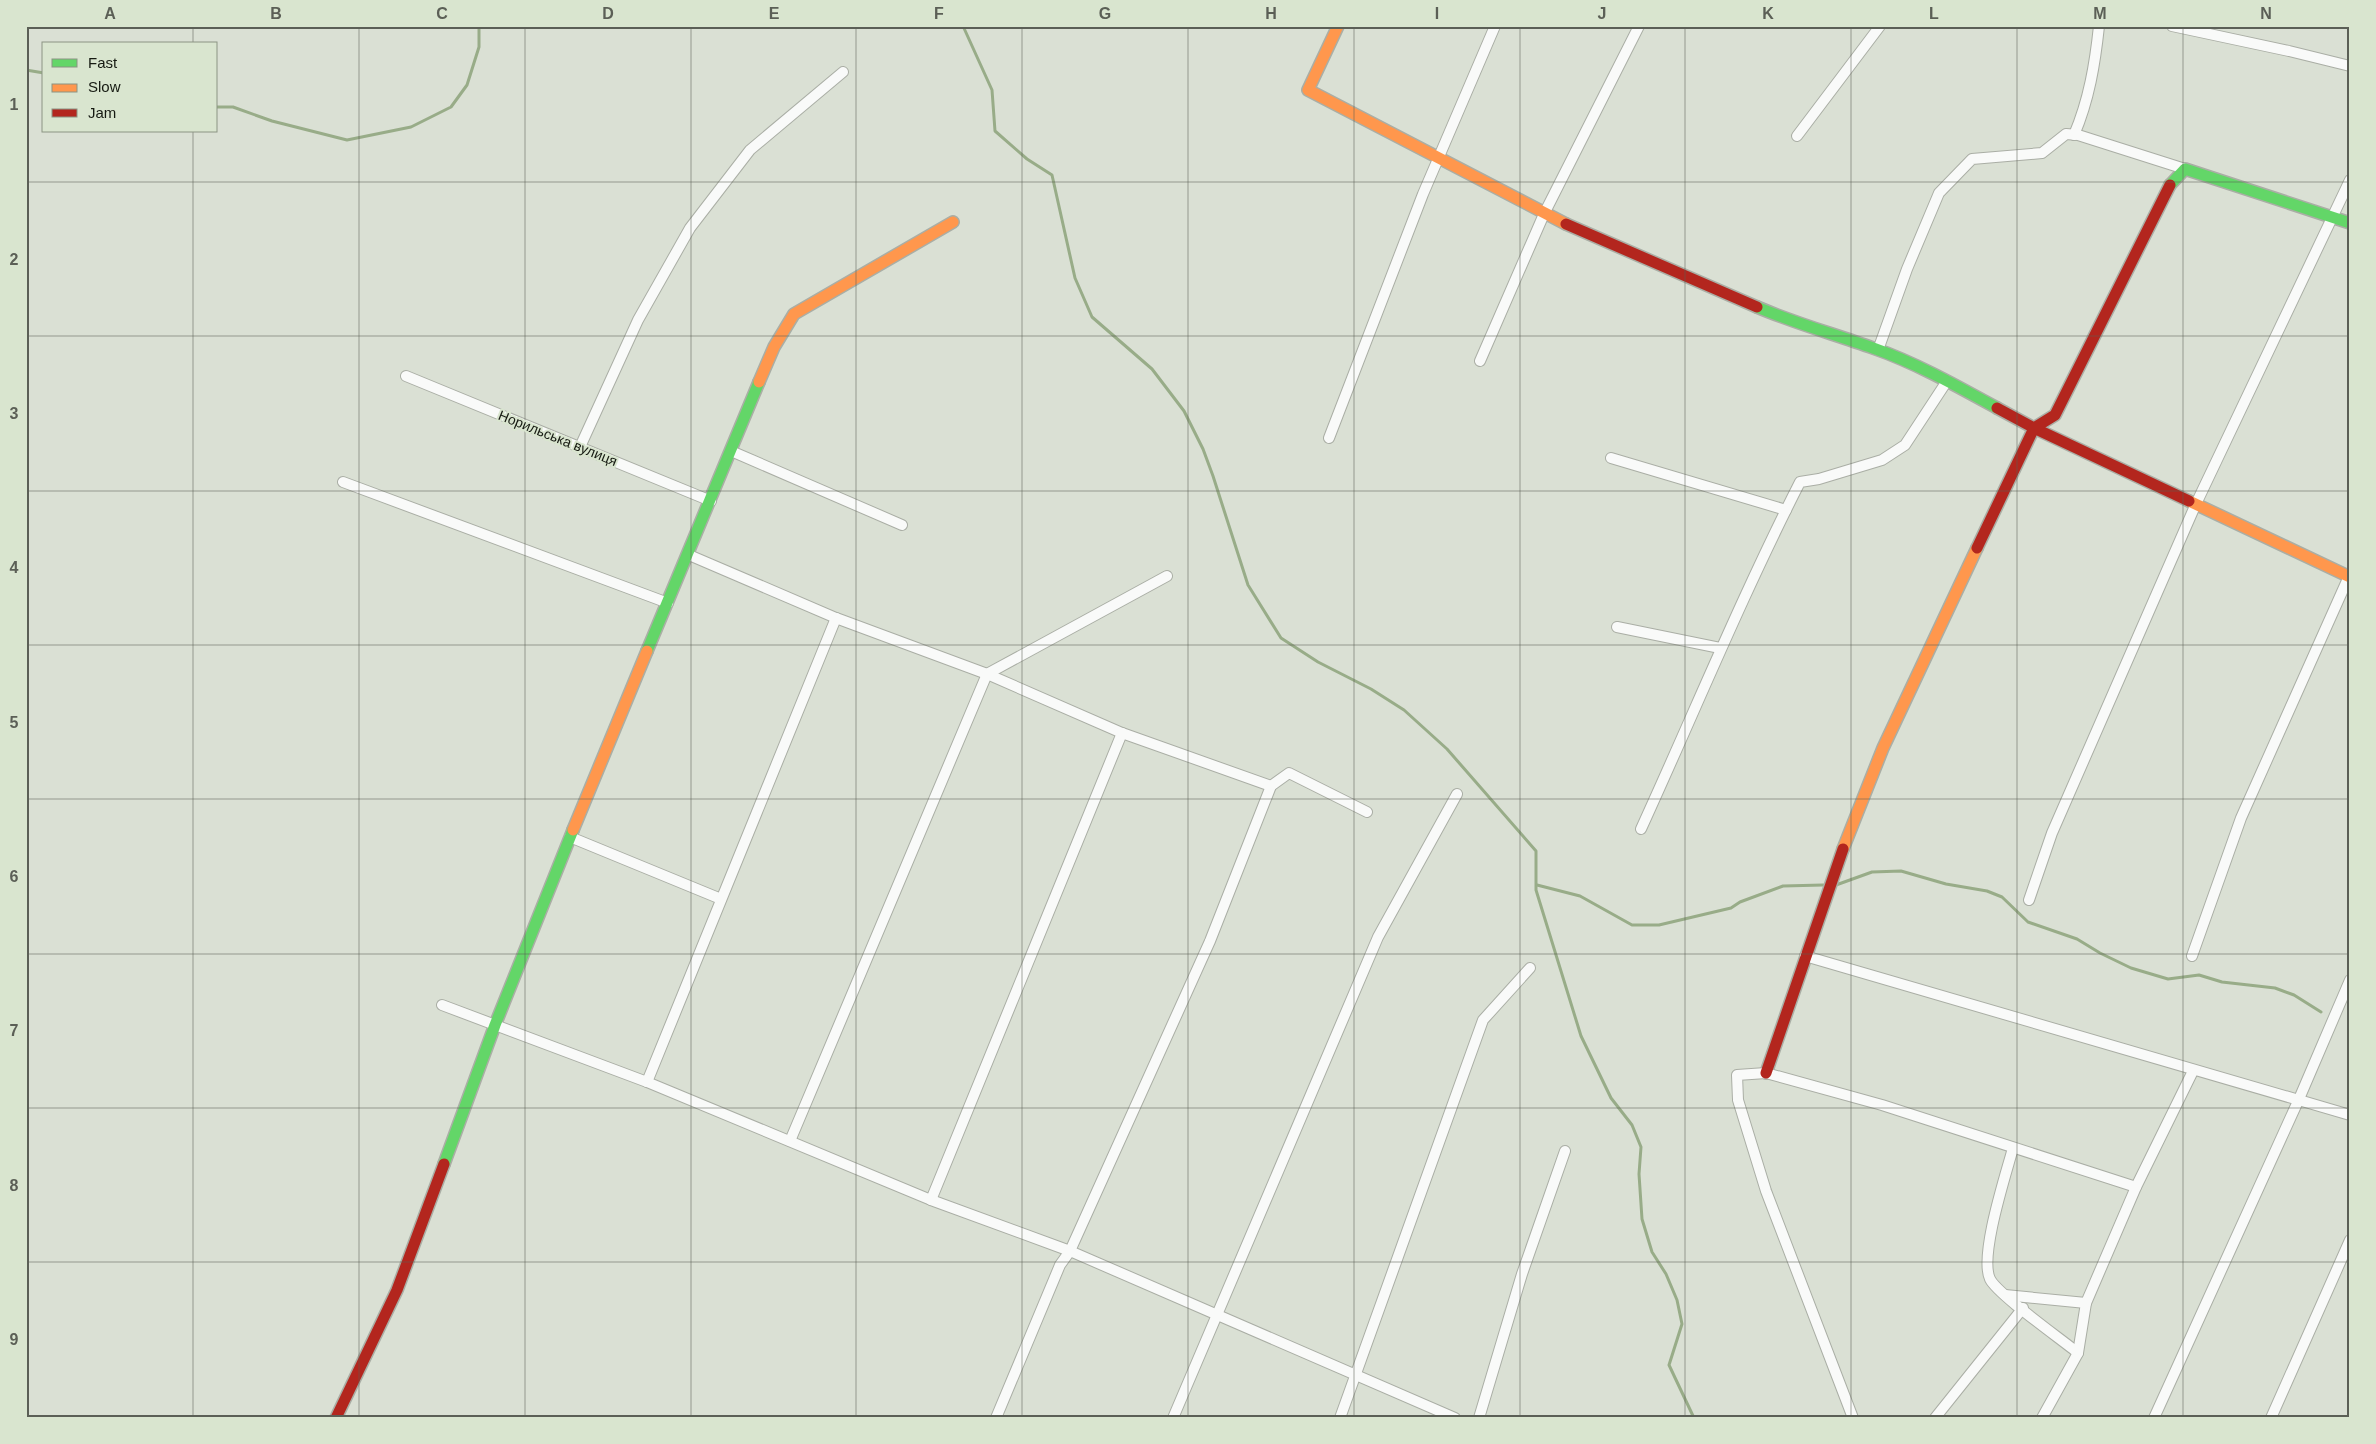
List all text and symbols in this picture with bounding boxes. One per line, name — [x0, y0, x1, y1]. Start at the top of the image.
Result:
text: A — [104, 5, 116, 22]
text: B — [270, 5, 282, 22]
text: C — [436, 5, 448, 22]
text: D — [602, 5, 614, 22]
text: E — [769, 5, 780, 22]
text: F — [934, 5, 944, 22]
text: G — [1099, 5, 1111, 22]
text: H — [1265, 5, 1277, 22]
text: I — [1435, 5, 1439, 22]
text: J — [1598, 5, 1606, 22]
text: K — [1762, 5, 1774, 22]
text: L — [1929, 5, 1939, 22]
text: M — [2093, 5, 2107, 22]
text: N — [2260, 5, 2272, 22]
legend — [42, 42, 218, 132]
text: Fast — [88, 54, 118, 71]
text: Slow — [88, 78, 121, 95]
text: 1 — [10, 96, 19, 113]
text: Jam — [88, 104, 116, 121]
text: 2 — [10, 251, 19, 268]
text: 3 — [10, 405, 19, 422]
street label: Норильська вулиця — [496, 407, 620, 469]
text: 4 — [10, 559, 19, 576]
text: 5 — [10, 714, 19, 731]
text: 6 — [10, 868, 19, 885]
text: 7 — [10, 1022, 19, 1039]
text: 8 — [10, 1177, 19, 1194]
text: 9 — [10, 1331, 19, 1348]

